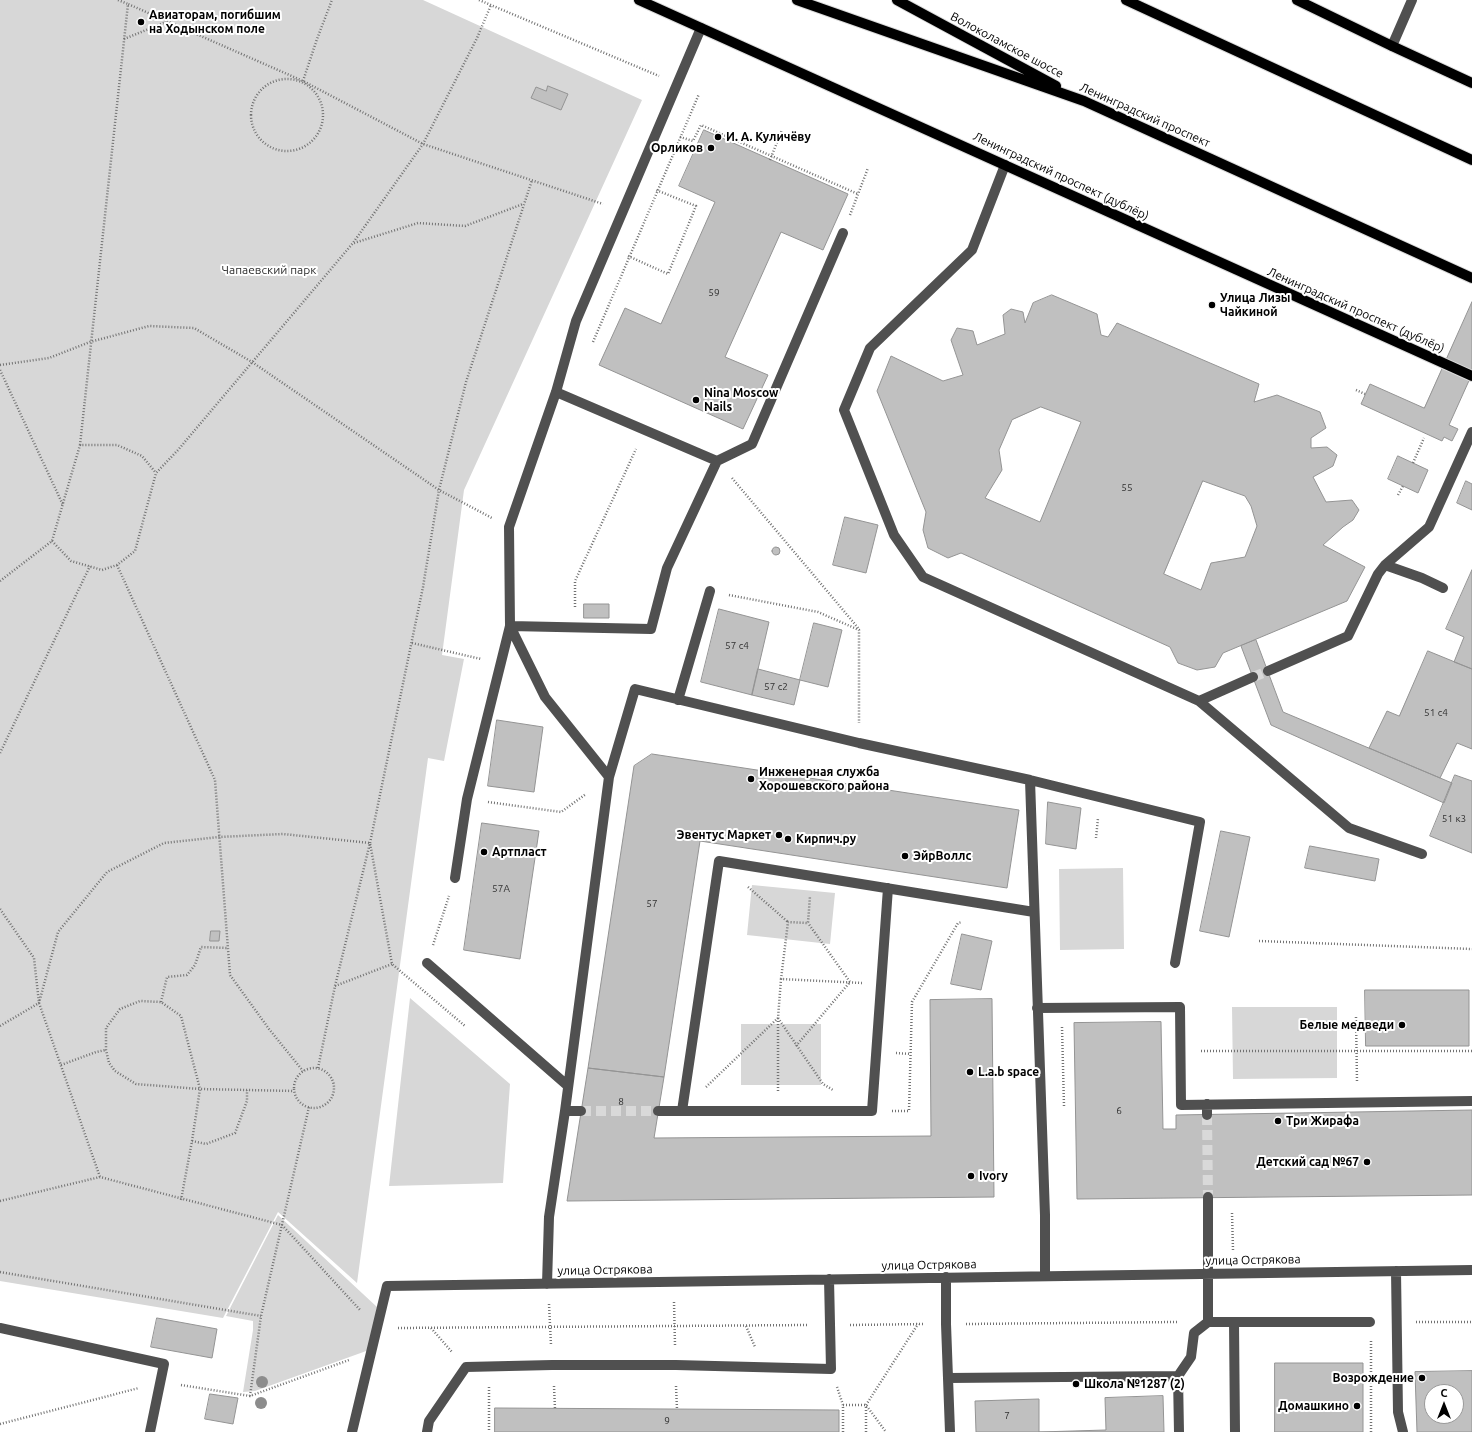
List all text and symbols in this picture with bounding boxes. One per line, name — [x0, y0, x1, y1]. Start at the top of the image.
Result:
place label: Авиаторам, погибшим на Ходынском поле — [149, 8, 281, 36]
street label: Волоколамское шоссе — [948, 9, 1066, 81]
marker: Авиаторам, погибшим на Ходынском поле — [136, 17, 146, 27]
street label: Ленинградский проспект — [1077, 80, 1213, 150]
street label: Ленинградский проспект (дублёр) — [971, 129, 1151, 223]
place label: И. А. Куличёву — [726, 130, 811, 144]
marker: И. А. Куличёву — [713, 132, 723, 142]
place label: Орликов — [651, 141, 703, 155]
marker: Орликов — [706, 143, 716, 153]
park label: Чапаевский парк — [222, 263, 316, 277]
street label: Ленинградский проспект (дублёр) — [1265, 264, 1447, 356]
house number: 59 — [708, 287, 720, 299]
place label: Улица Лизы Чайкиной — [1220, 291, 1290, 319]
marker: Улица Лизы Чайкиной — [1207, 300, 1217, 310]
place label: Nina Moscow Nails — [704, 386, 778, 414]
marker: Nina Moscow Nails — [691, 395, 701, 405]
house number: 55 — [1121, 482, 1133, 494]
house number: 57 с4 — [725, 640, 749, 652]
house number: 57 с2 — [764, 681, 788, 693]
house number: 51 с4 — [1424, 707, 1448, 719]
place label: Инженерная служба Хорошевского района — [759, 765, 889, 793]
marker: Инженерная служба Хорошевского района — [746, 774, 756, 784]
house number: 51 к3 — [1442, 813, 1466, 825]
place label: Эвентус Маркет — [677, 828, 771, 842]
marker: Эвентус Маркет — [774, 830, 784, 840]
place label: Кирпич.ру — [796, 832, 856, 846]
marker: Кирпич.ру — [783, 834, 793, 844]
place label: Артпласт — [492, 845, 547, 859]
marker: Артпласт — [479, 847, 489, 857]
place label: ЭйрВоллс — [913, 849, 971, 863]
marker: ЭйрВоллс — [900, 851, 910, 861]
house number: 57А — [492, 883, 510, 895]
house number: 57 — [646, 898, 658, 910]
place label: Белые медведи — [1300, 1018, 1394, 1032]
marker: Белые медведи — [1397, 1020, 1407, 1030]
place label: L.a.b space — [978, 1065, 1039, 1079]
marker: L.a.b space — [965, 1067, 975, 1077]
house number: 8 — [618, 1096, 624, 1108]
house number: 6 — [1116, 1105, 1122, 1117]
place label: Три Жирафа — [1286, 1114, 1359, 1128]
marker: Три Жирафа — [1273, 1116, 1283, 1126]
place label: Детский сад №67 — [1256, 1155, 1359, 1169]
marker: Детский сад №67 — [1362, 1157, 1372, 1167]
place label: Ivory — [979, 1169, 1008, 1183]
marker: Ivory — [966, 1171, 976, 1181]
street label: улица Острякова — [1205, 1252, 1301, 1268]
street label: улица Острякова — [881, 1257, 977, 1273]
street label: улица Острякова — [557, 1262, 653, 1278]
place label: Возрождение — [1332, 1371, 1414, 1385]
marker: Возрождение — [1417, 1373, 1427, 1383]
place label: Школа №1287 (2) — [1084, 1377, 1185, 1391]
marker: Школа №1287 (2) — [1071, 1379, 1081, 1389]
north arrow — [1424, 1384, 1464, 1424]
text: С — [1440, 1387, 1448, 1399]
place label: Домашкино — [1278, 1399, 1349, 1413]
marker: Домашкино — [1352, 1401, 1362, 1411]
house number: 7 — [1004, 1410, 1010, 1422]
house number: 9 — [664, 1415, 670, 1427]

